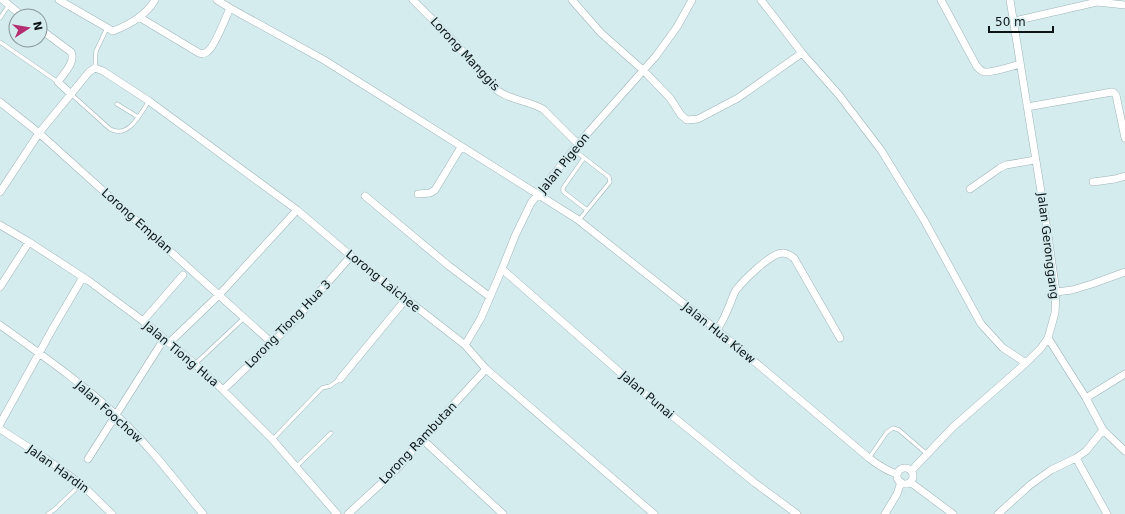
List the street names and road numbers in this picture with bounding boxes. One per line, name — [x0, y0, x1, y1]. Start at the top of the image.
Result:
street label: Lorong Manggis — [427, 14, 503, 94]
street label: Jalan Pigeon — [535, 130, 592, 197]
street label: Lorong Emplan — [99, 186, 175, 256]
street label: Jalan Geronggang — [1034, 191, 1061, 300]
street label: Lorong Laichee — [343, 247, 423, 315]
street label: Lorong Tiong Hua 3 — [242, 277, 334, 371]
street label: Jalan Hua Kiew — [679, 299, 758, 367]
street label: Jalan Tiong Hua — [140, 318, 221, 389]
street label: Jalan Punai — [616, 368, 677, 422]
street label: Jalan Foochow — [72, 378, 146, 446]
street label: Lorong Rambutan — [376, 399, 460, 487]
street label: Jalan Hardin — [24, 441, 92, 496]

